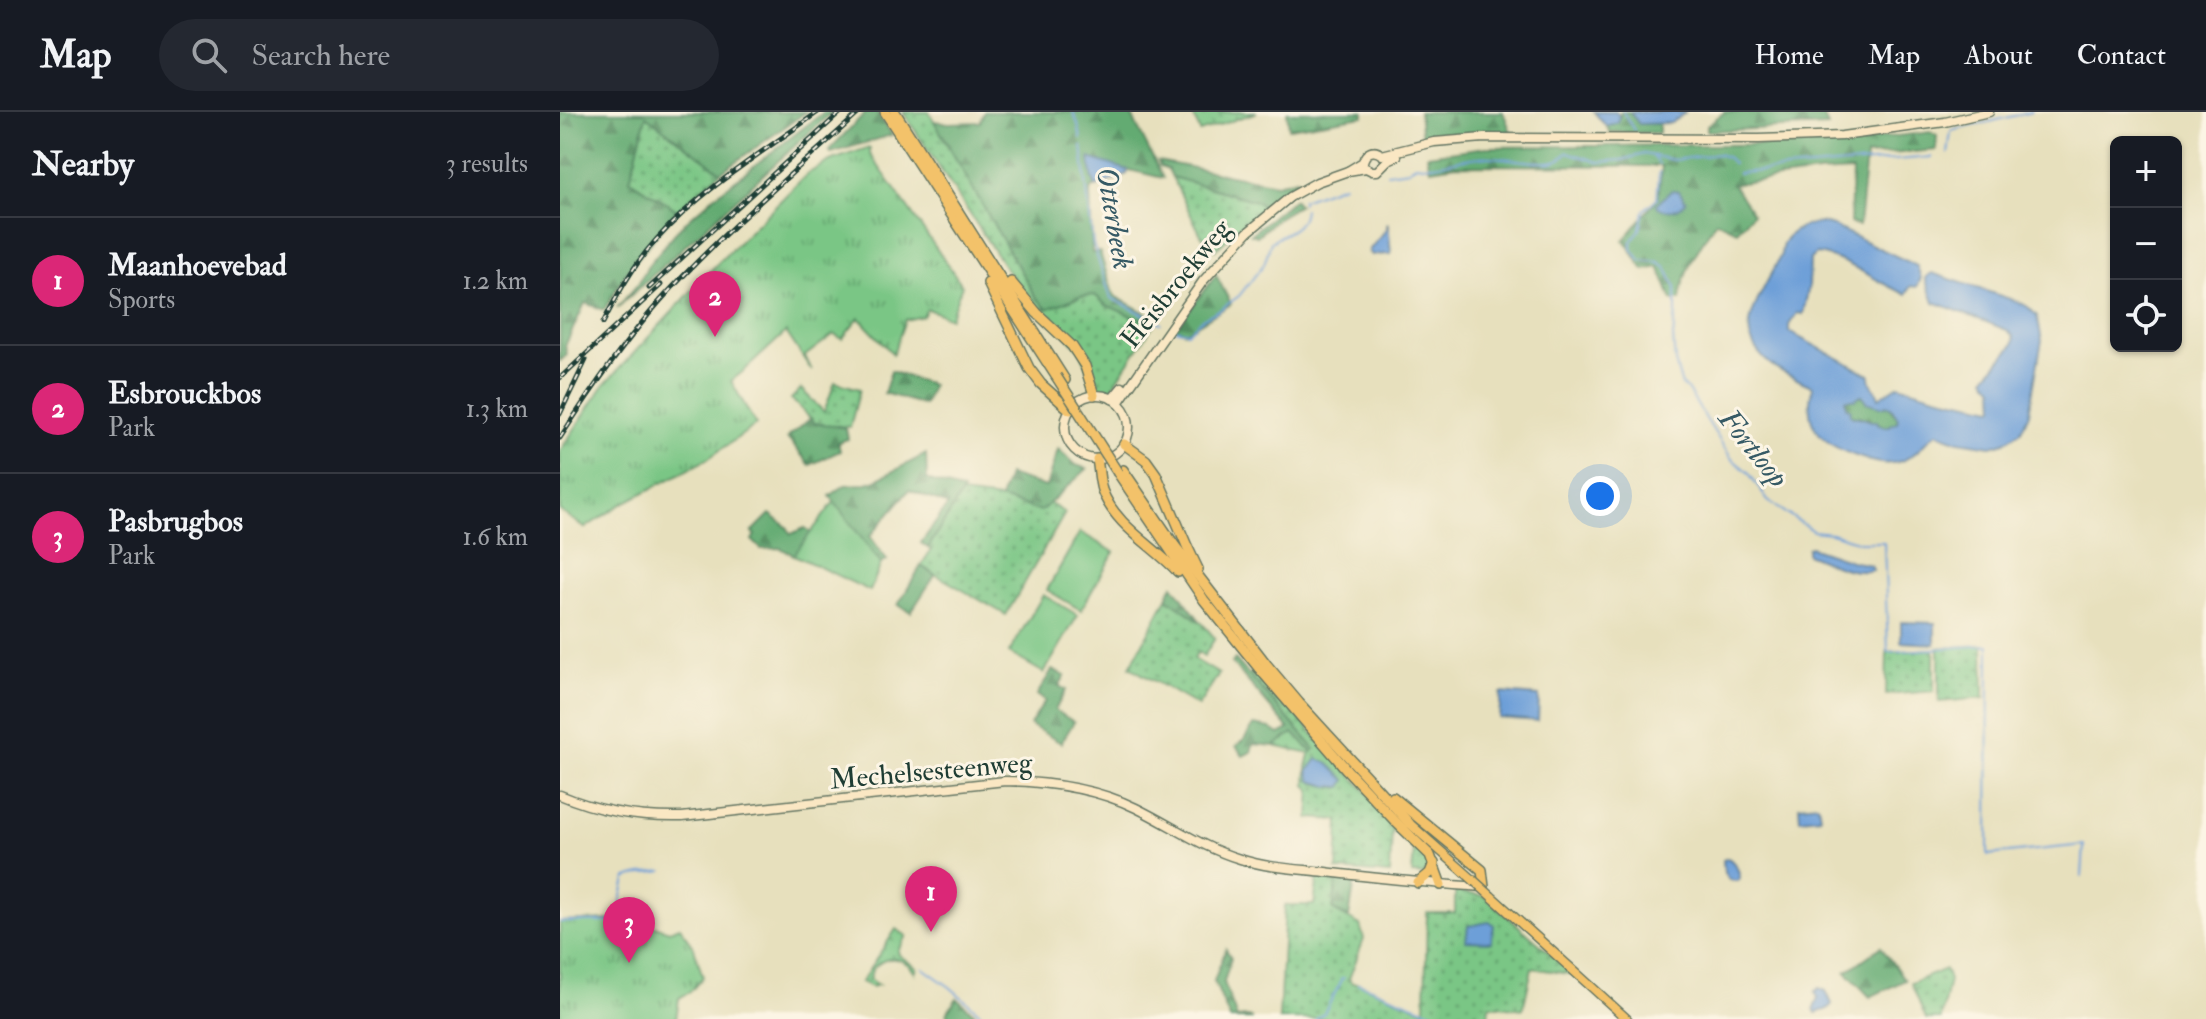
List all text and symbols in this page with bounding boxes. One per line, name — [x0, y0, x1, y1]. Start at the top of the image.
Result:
search box — [159, 19, 719, 91]
text: Map — [40, 31, 111, 79]
icon: search — [187, 33, 231, 77]
text: Search here — [251, 37, 390, 74]
text: Home — [1754, 38, 1824, 73]
text: Map — [1868, 38, 1920, 73]
text: About — [1964, 38, 2033, 73]
text: Contact — [2077, 38, 2166, 73]
map controls — [2110, 136, 2182, 352]
button: + — [2110, 136, 2182, 208]
text: Nearby — [32, 143, 134, 186]
text: 3 results — [446, 148, 528, 180]
water label: Otterbeek — [1087, 164, 1142, 272]
button: − — [2110, 208, 2182, 280]
street label: Heisbroekweg — [1113, 211, 1240, 356]
text: Maanhoevebad — [108, 247, 287, 284]
text: 1 — [53, 265, 63, 297]
text: 1.2 km — [462, 265, 528, 297]
pin: 2 — [689, 271, 741, 337]
button: locate — [2110, 280, 2182, 352]
text: Sports — [108, 284, 175, 316]
text: Esbrouckbos — [108, 375, 261, 412]
text: 2 — [51, 393, 65, 425]
text: 1.3 km — [466, 393, 528, 425]
water label: Fortloop — [1709, 400, 1797, 495]
text: Park — [108, 412, 155, 444]
your location — [1580, 476, 1620, 516]
text: Pasbrugbos — [108, 503, 243, 540]
text: 3 — [53, 521, 63, 553]
text: 1.6 km — [463, 521, 528, 553]
text: Park — [108, 540, 155, 572]
street label: Mechelsesteenweg — [828, 745, 1035, 798]
pin: 1 — [905, 866, 957, 932]
pin: 3 — [603, 897, 655, 963]

